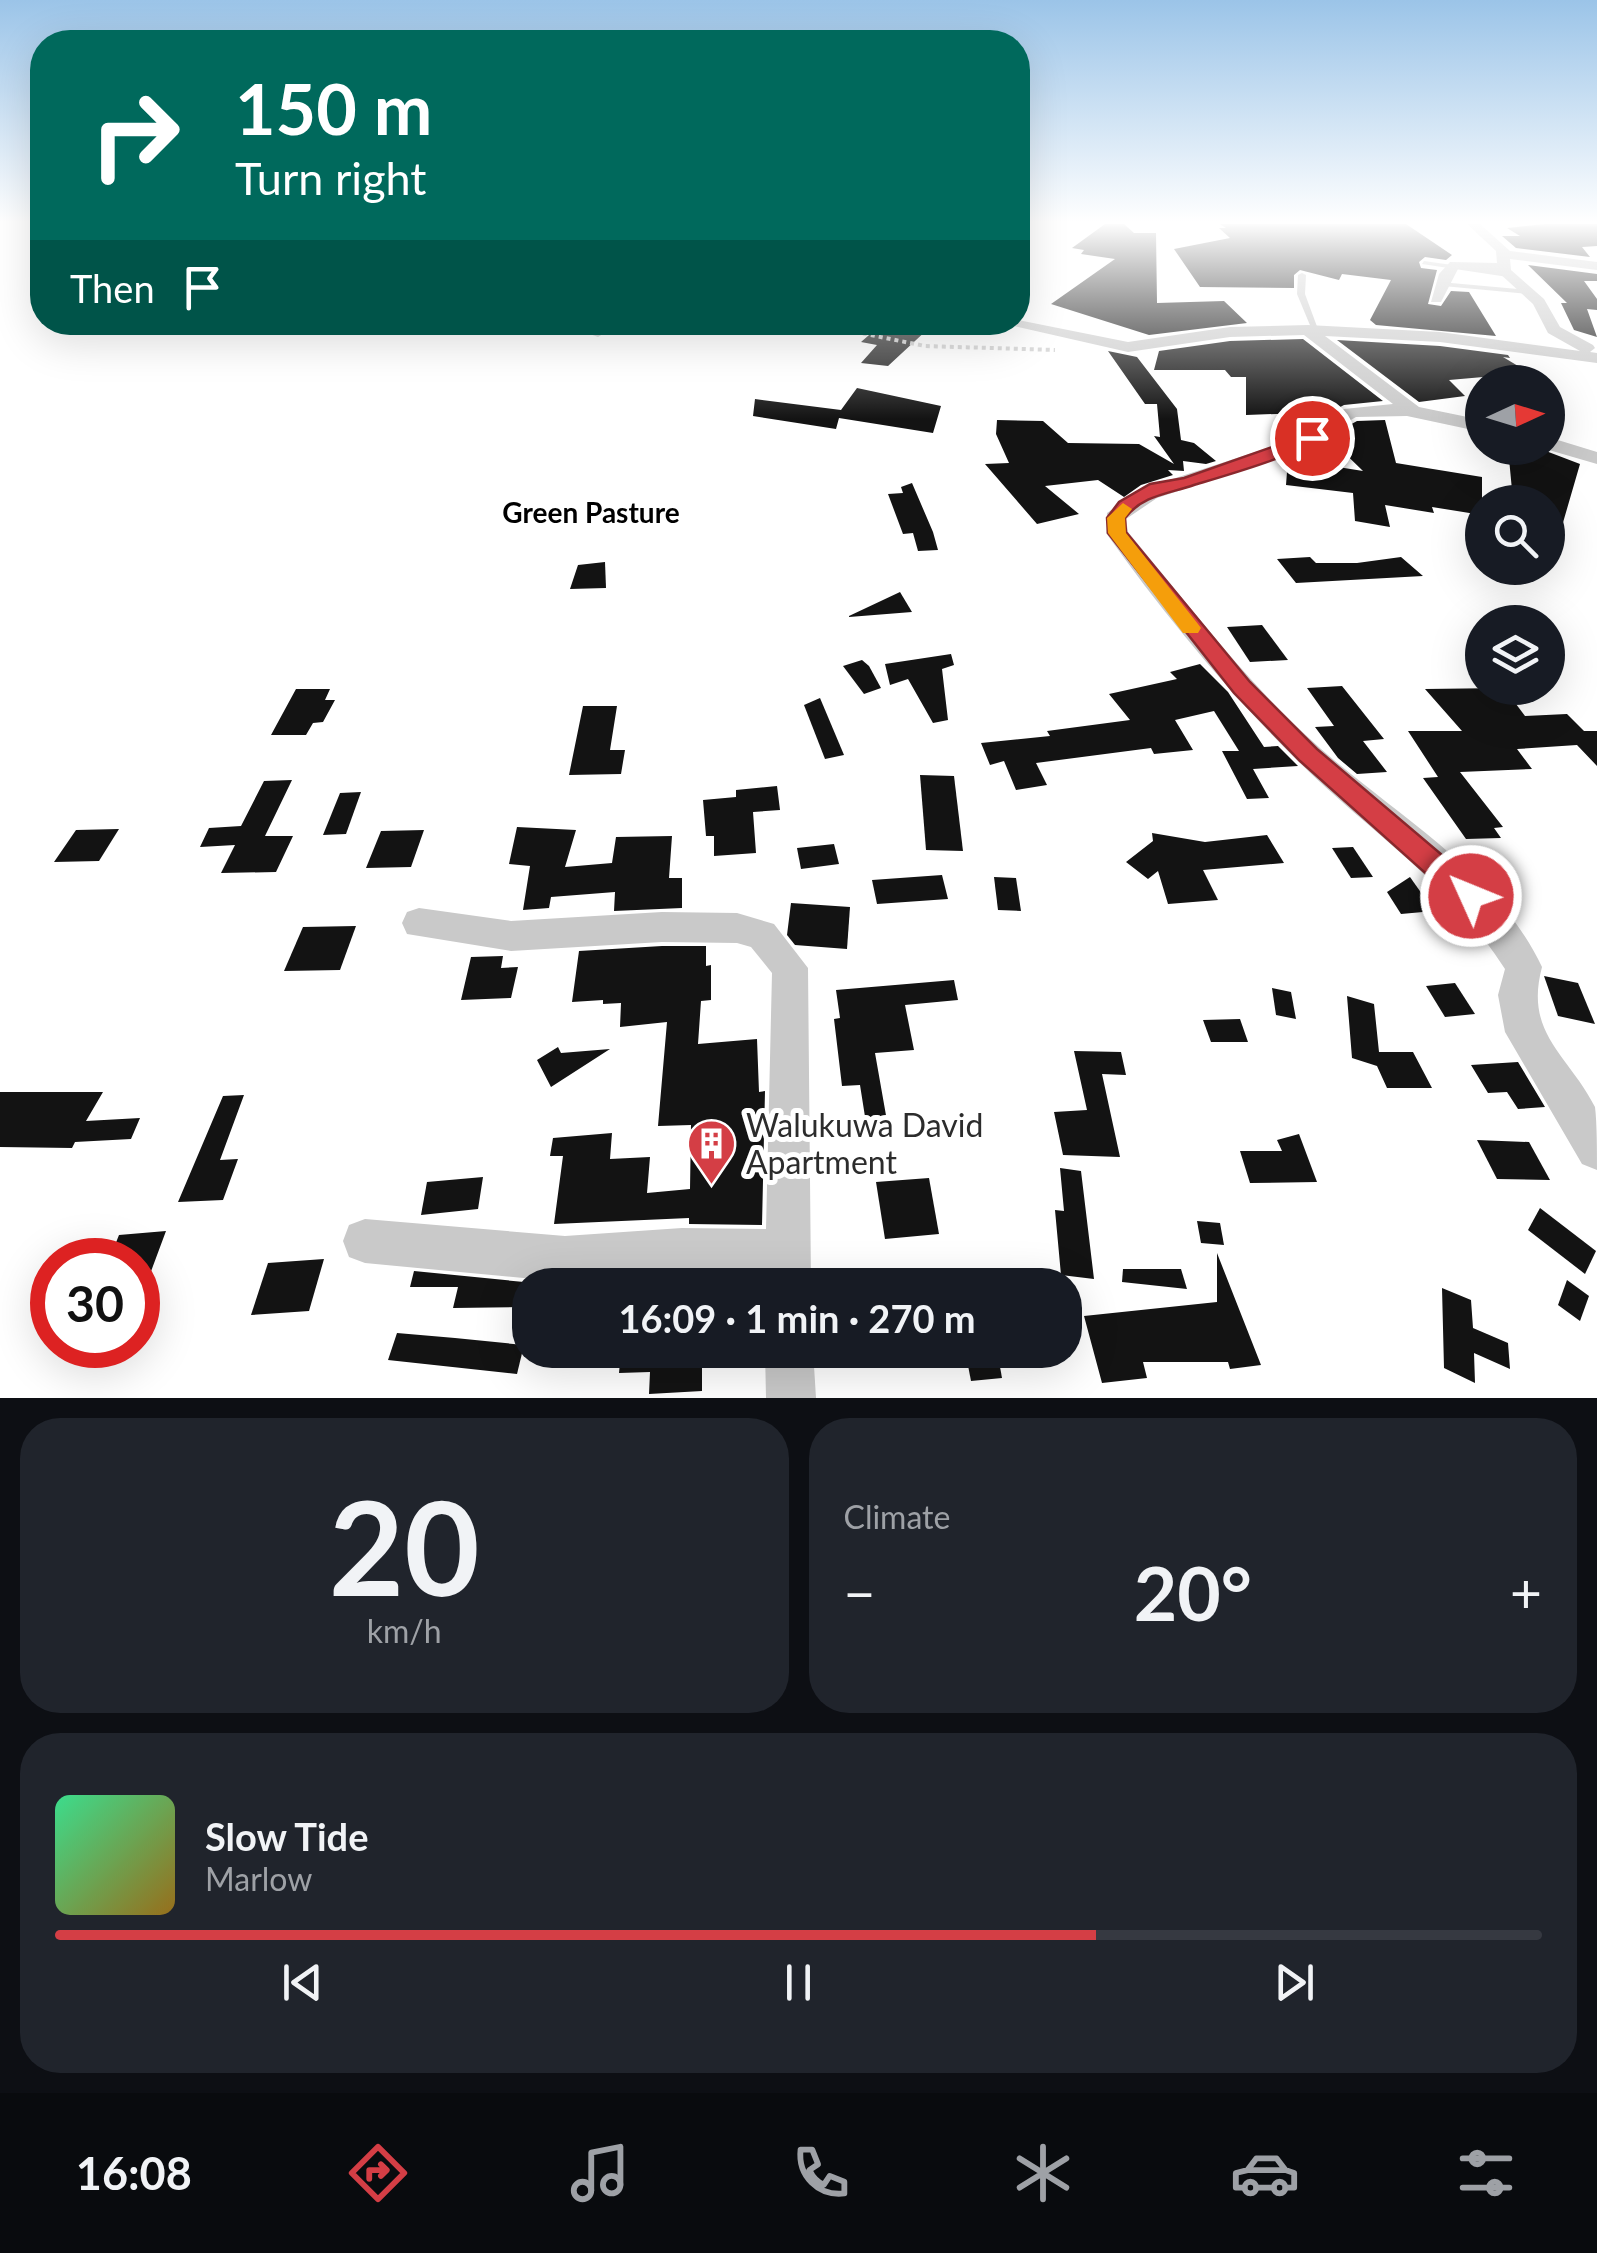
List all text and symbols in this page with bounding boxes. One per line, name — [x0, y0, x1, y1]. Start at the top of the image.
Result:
text: 150 m — [235, 66, 432, 150]
icon: right — [70, 70, 200, 200]
text: Turn right — [235, 151, 426, 205]
icon: arrive — [175, 260, 230, 315]
text: Then — [70, 265, 155, 311]
north arrow — [1465, 365, 1565, 465]
map controls — [1465, 365, 1565, 705]
pin — [1270, 396, 1355, 481]
icon: arrive — [1285, 411, 1340, 466]
button: search — [1465, 485, 1565, 585]
district label: Green Pasture — [502, 495, 680, 529]
button: layers — [1465, 605, 1565, 705]
position arrow — [1419, 844, 1523, 948]
place label: Walukuwa David Apartment — [746, 1105, 983, 1181]
building icon: Walukuwa David Apartment — [685, 1118, 737, 1186]
speed limit sign: 30 — [30, 1238, 160, 1368]
text: 16:09 · 1 min · 270 m — [618, 1295, 976, 1341]
text: 20 — [329, 1468, 480, 1624]
text: Climate — [844, 1497, 950, 1536]
text: 20° — [1134, 1547, 1252, 1637]
text: − — [844, 1559, 875, 1625]
text: + — [1510, 1559, 1542, 1625]
text: km/h — [367, 1611, 442, 1650]
text: Slow Tide — [205, 1813, 368, 1859]
text: Marlow — [205, 1859, 312, 1898]
icon: previous — [275, 1955, 330, 2010]
icon: pause — [771, 1955, 826, 2010]
icon: next — [1267, 1955, 1322, 2010]
icon: directions — [343, 2138, 413, 2208]
icon: music — [565, 2138, 635, 2208]
icon: phone — [786, 2138, 856, 2208]
icon: climate — [1008, 2138, 1078, 2208]
icon: car — [1230, 2138, 1300, 2208]
icon: filters — [1451, 2138, 1521, 2208]
text: 16:08 — [76, 2146, 192, 2200]

